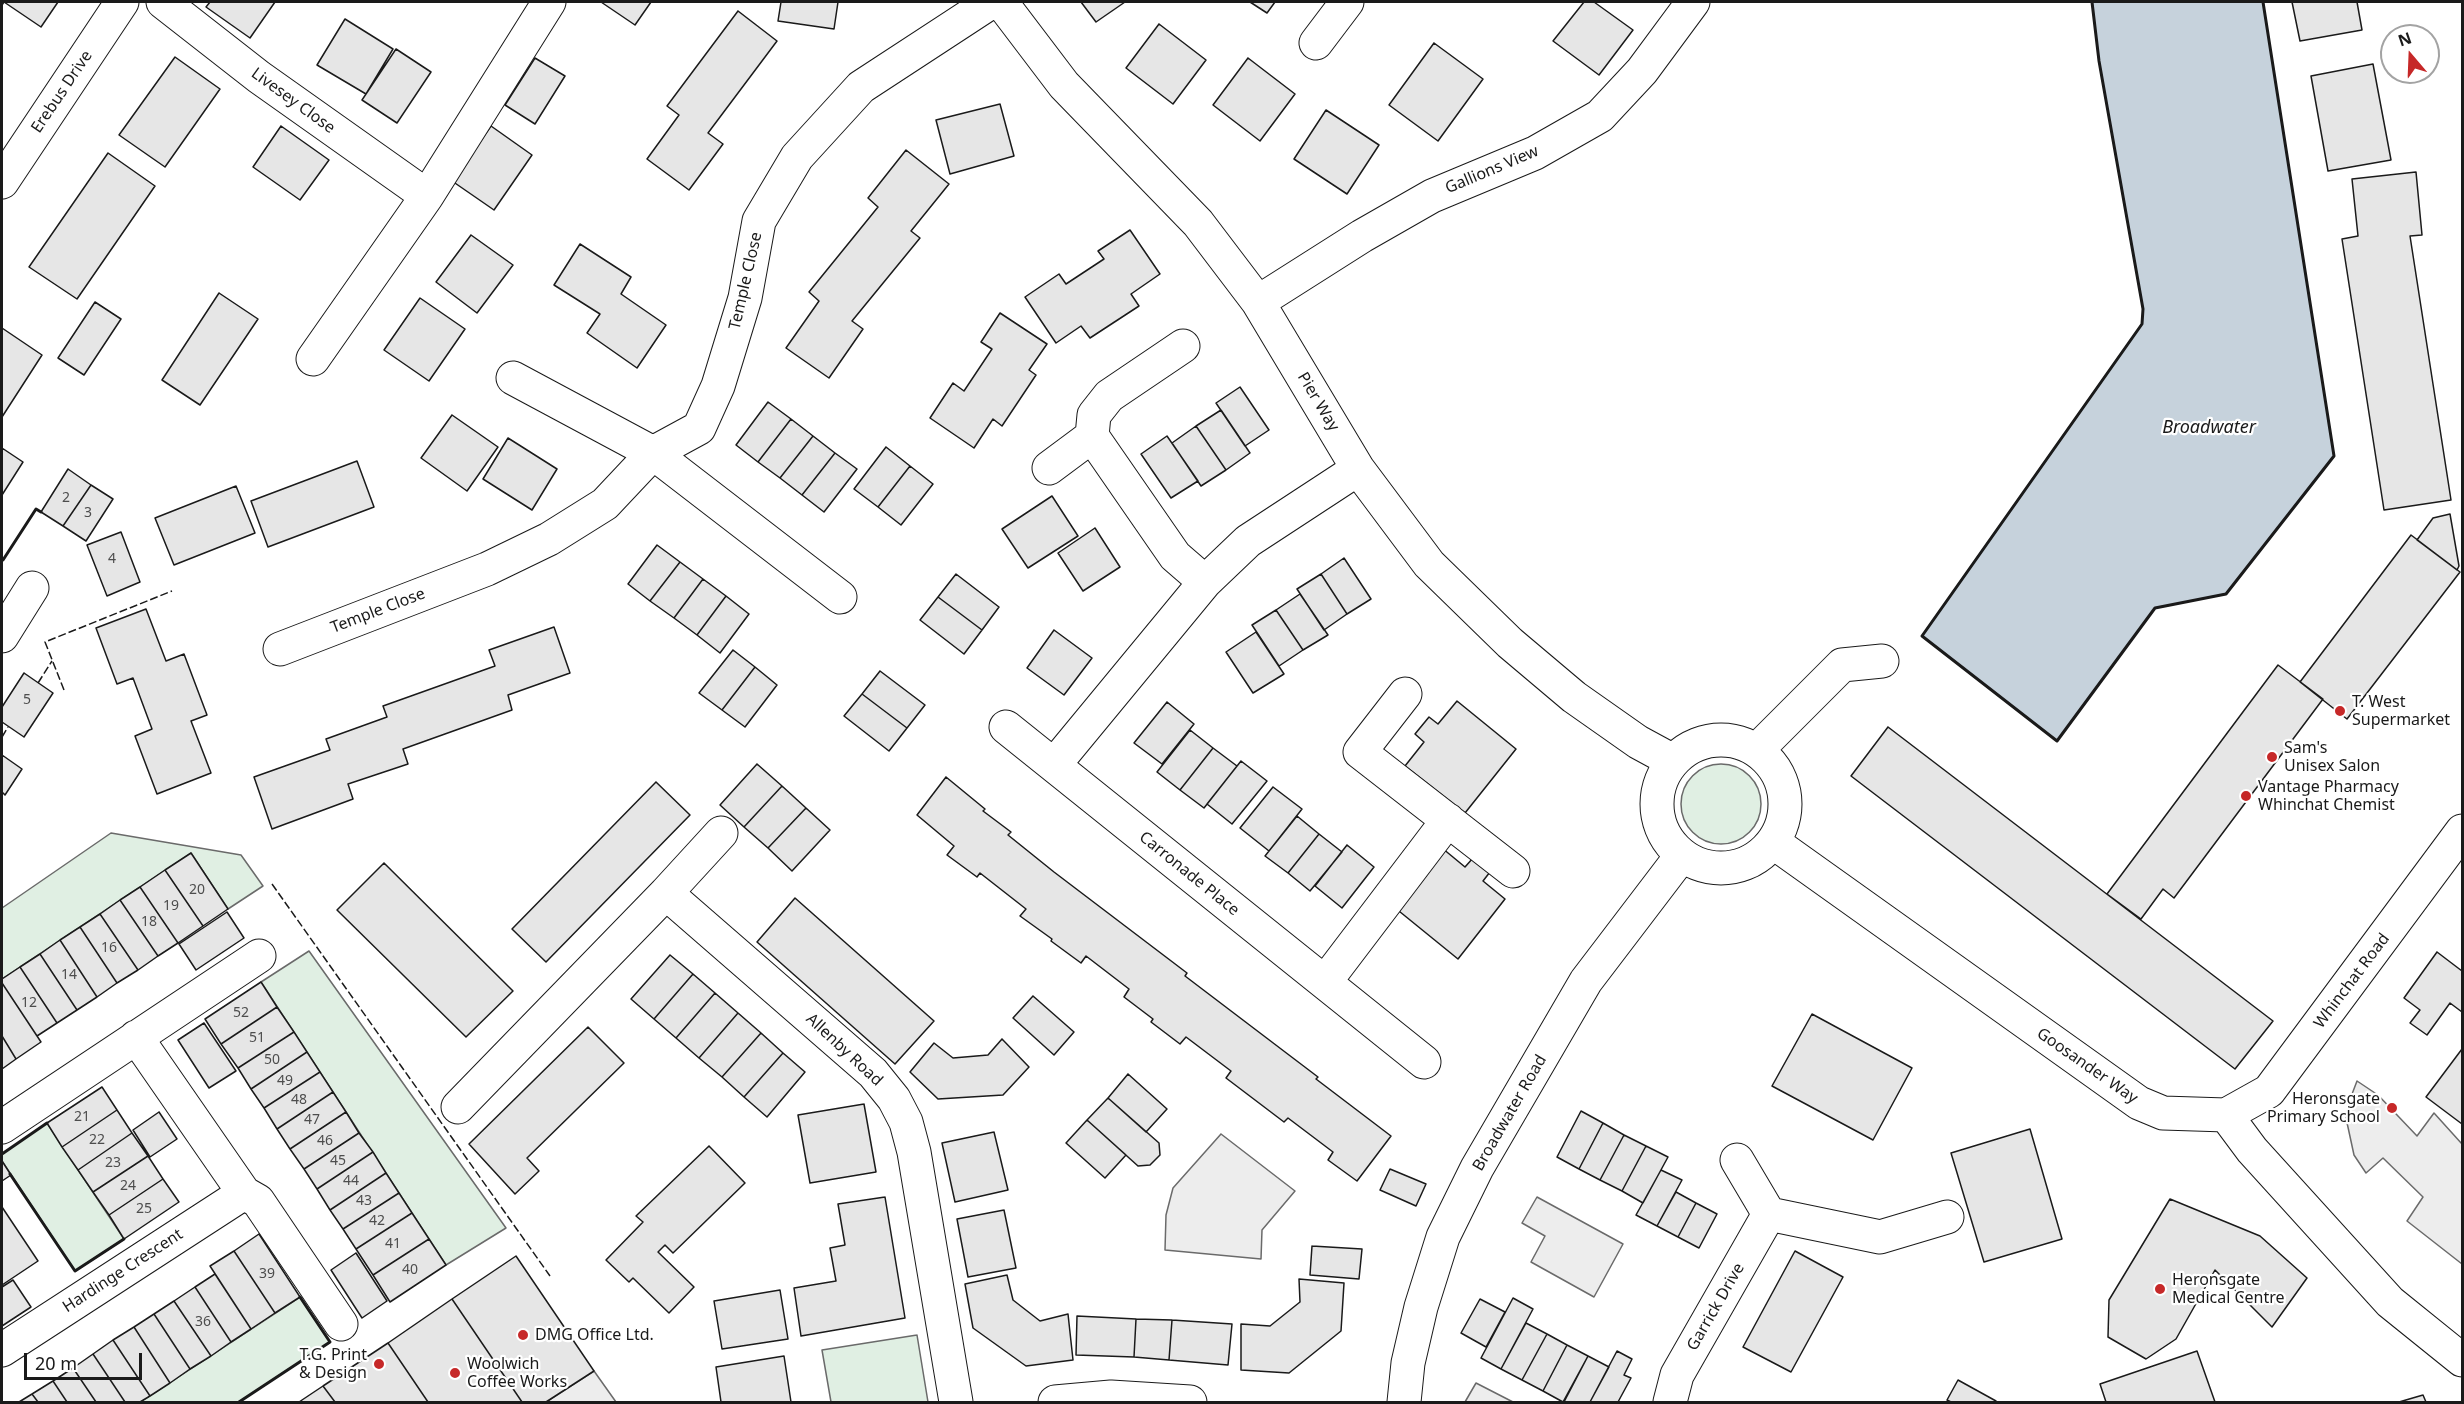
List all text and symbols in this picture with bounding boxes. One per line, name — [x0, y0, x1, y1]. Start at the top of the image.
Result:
north arrow — [2380, 24, 2440, 84]
text: N — [2395, 26, 2415, 51]
street label: Erebus Drive — [27, 47, 97, 137]
street label: Livesey Close — [247, 64, 339, 138]
street label: Gallions View — [1442, 142, 1542, 198]
street label: Temple Close — [725, 230, 767, 332]
street label: Pier Way — [1293, 369, 1343, 435]
water label: Broadwater — [2162, 417, 2256, 439]
house number: 2 — [62, 490, 70, 506]
house number: 3 — [84, 505, 92, 521]
house number: 4 — [108, 551, 116, 567]
street label: Temple Close — [328, 584, 428, 638]
house number: 5 — [23, 692, 31, 708]
place label: T. West Supermarket — [2352, 692, 2450, 730]
marker: T. West Supermarket — [2333, 704, 2347, 718]
place label: Sam's Unisex Salon — [2284, 738, 2380, 776]
marker: Sam's Unisex Salon — [2265, 750, 2279, 764]
place label: Vantage Pharmacy Whinchat Chemist — [2258, 777, 2399, 815]
marker: Vantage Pharmacy Whinchat Chemist — [2239, 789, 2253, 803]
street label: Carronade Place — [1135, 828, 1243, 920]
house number: 20 — [189, 882, 205, 898]
house number: 19 — [163, 898, 179, 914]
house number: 18 — [141, 914, 157, 930]
street label: Whinchat Road — [2310, 930, 2394, 1032]
house number: 16 — [101, 940, 117, 956]
house number: 14 — [61, 967, 77, 983]
house number: 12 — [21, 995, 37, 1011]
house number: 52 — [233, 1005, 249, 1021]
street label: Allenby Road — [802, 1010, 886, 1090]
street label: Goosander Way — [2033, 1024, 2141, 1108]
house number: 51 — [249, 1030, 265, 1046]
house number: 50 — [264, 1052, 280, 1068]
street label: Broadwater Road — [1469, 1052, 1551, 1174]
house number: 49 — [277, 1073, 293, 1089]
place label: Heronsgate Primary School — [2267, 1089, 2380, 1127]
house number: 48 — [291, 1092, 307, 1108]
marker: Heronsgate Primary School — [2385, 1101, 2399, 1115]
house number: 21 — [74, 1109, 90, 1125]
house number: 47 — [304, 1112, 320, 1128]
house number: 22 — [89, 1132, 105, 1148]
house number: 46 — [317, 1133, 333, 1149]
house number: 45 — [330, 1153, 346, 1169]
house number: 23 — [105, 1155, 121, 1171]
house number: 44 — [343, 1173, 359, 1189]
house number: 24 — [120, 1178, 136, 1194]
house number: 43 — [356, 1193, 372, 1209]
house number: 25 — [136, 1201, 152, 1217]
house number: 42 — [369, 1213, 385, 1229]
street label: Hardinge Crescent — [59, 1225, 187, 1317]
house number: 41 — [385, 1236, 401, 1252]
street label: Garrick Drive — [1683, 1260, 1749, 1354]
house number: 40 — [402, 1262, 418, 1278]
house number: 39 — [259, 1266, 275, 1282]
place label: Heronsgate Medical Centre — [2172, 1270, 2285, 1308]
marker: Heronsgate Medical Centre — [2153, 1282, 2167, 1296]
house number: 36 — [195, 1314, 211, 1330]
place label: DMG Office Ltd. — [535, 1325, 654, 1345]
marker: DMG Office Ltd. — [516, 1328, 530, 1342]
scale bar — [27, 1341, 146, 1379]
place label: T.G. Print & Design — [299, 1345, 367, 1383]
text: 20 m — [35, 1351, 77, 1375]
place label: Woolwich Coffee Works — [467, 1354, 567, 1392]
marker: T.G. Print & Design — [372, 1357, 386, 1371]
marker: Woolwich Coffee Works — [448, 1366, 462, 1380]

